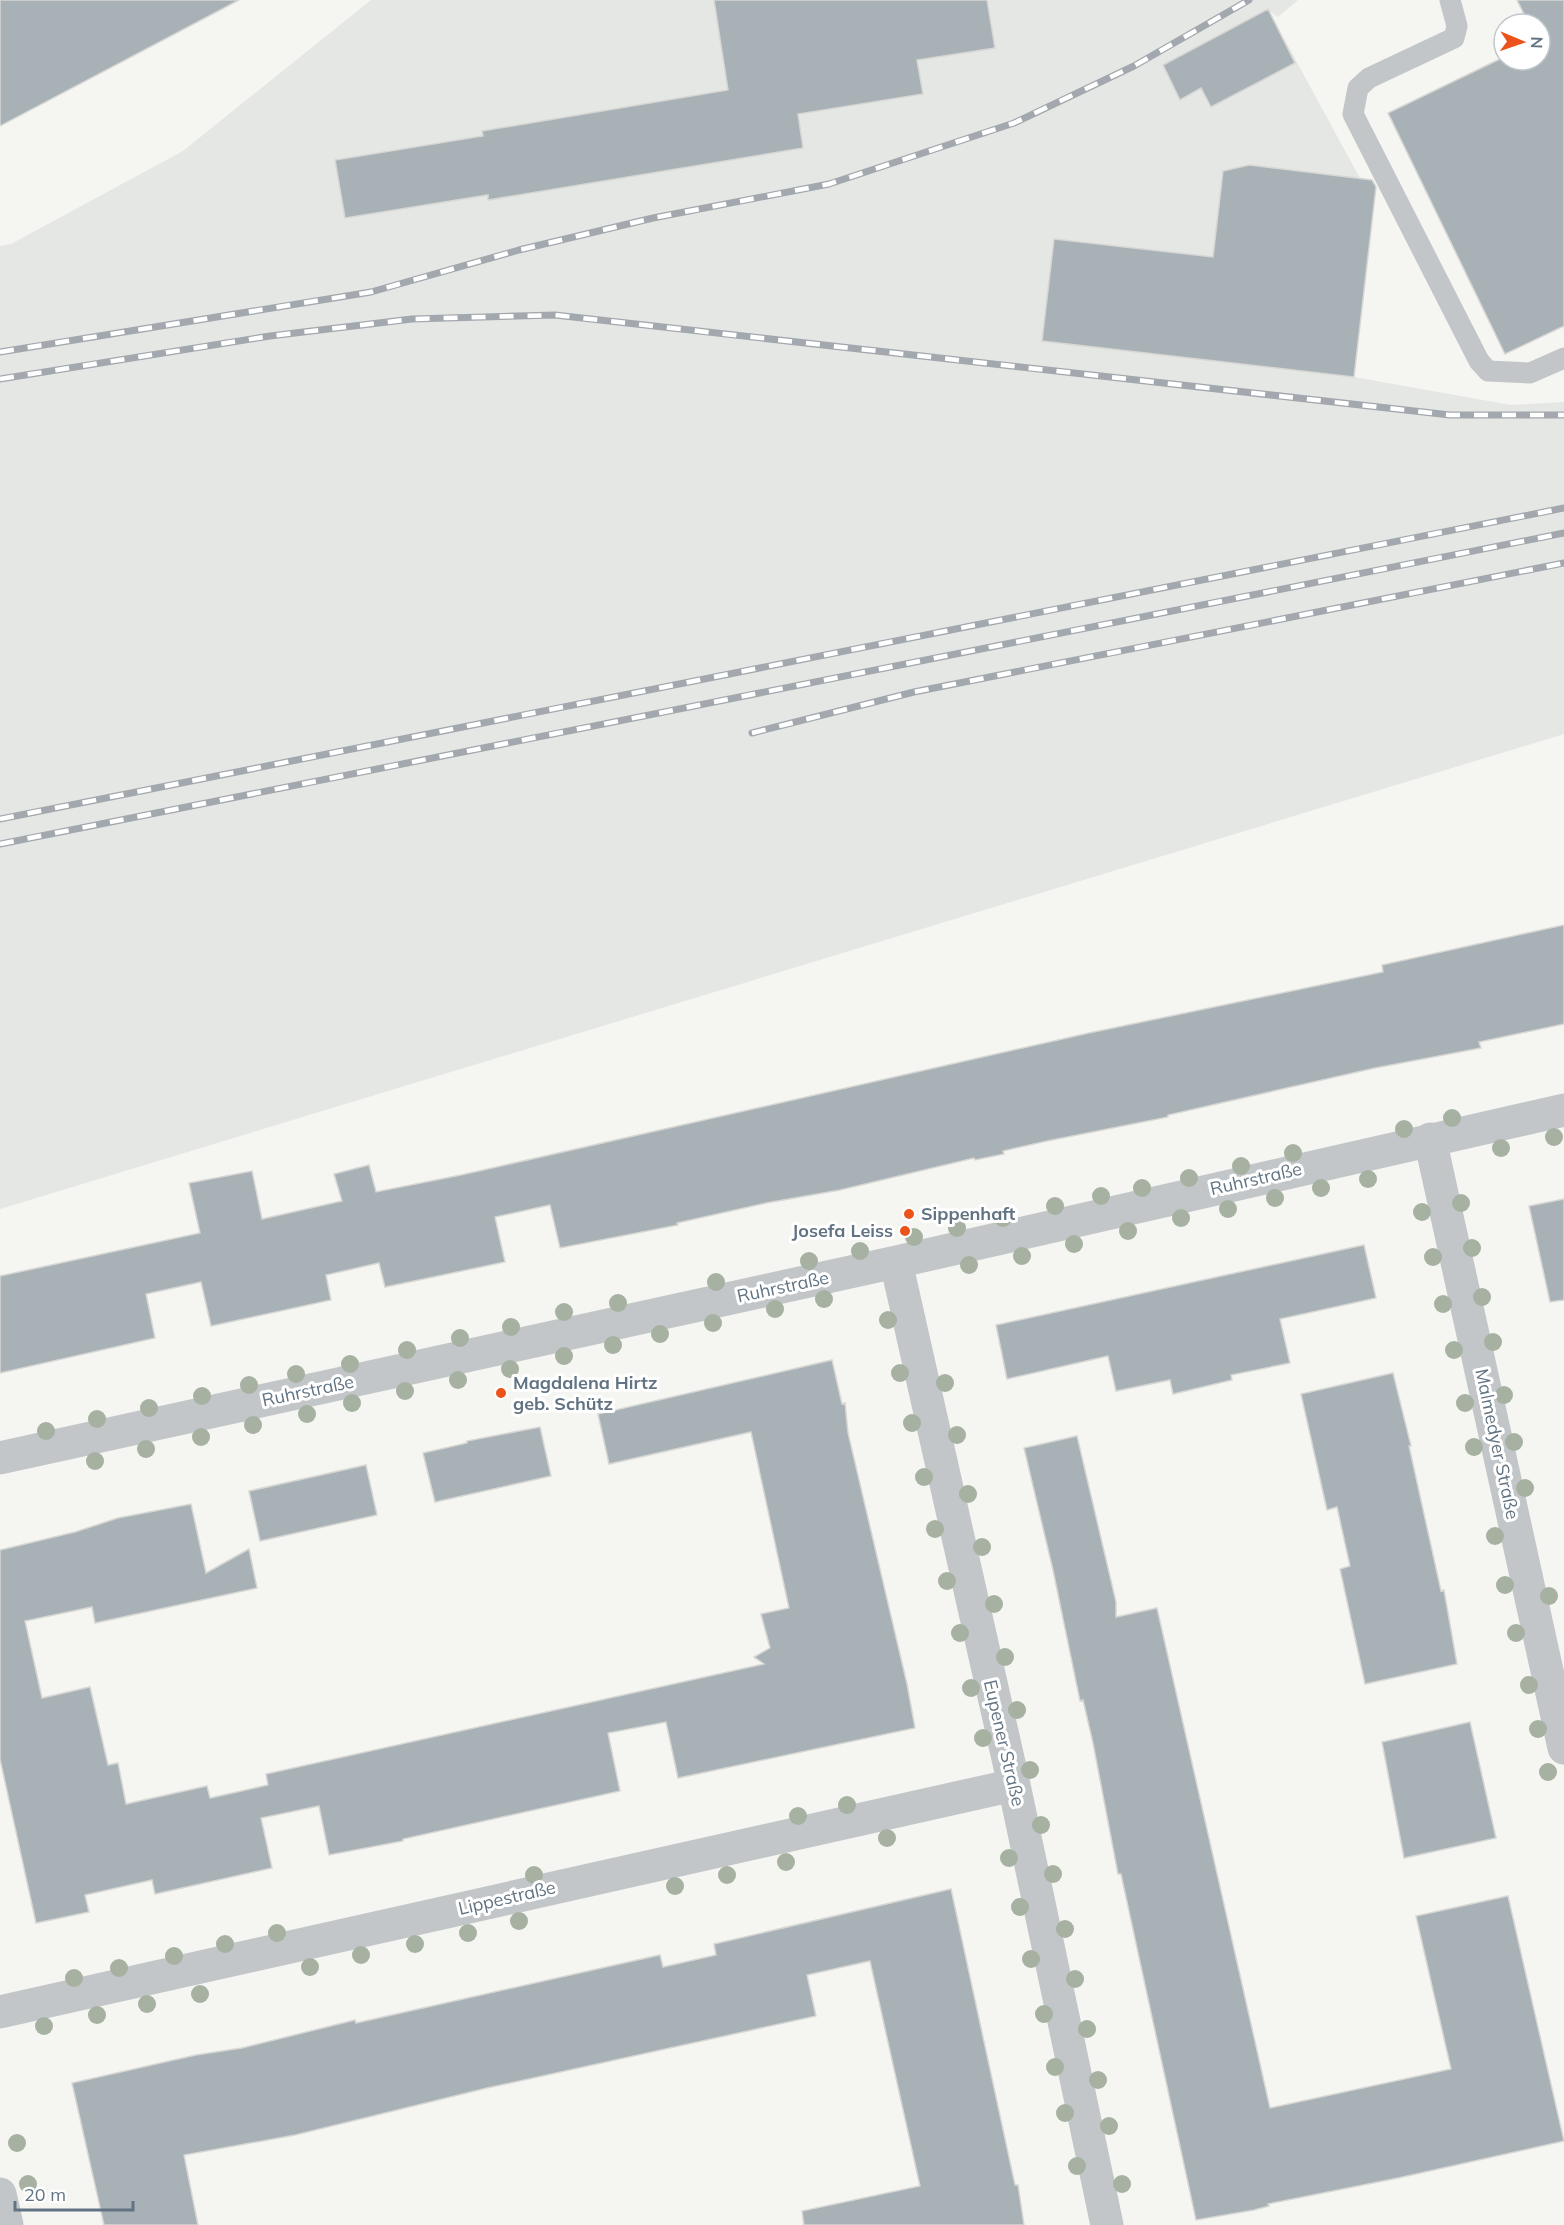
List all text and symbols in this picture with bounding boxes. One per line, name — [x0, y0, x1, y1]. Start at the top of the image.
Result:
north arrow — [1492, 12, 1552, 72]
text: N — [1527, 36, 1547, 49]
street label: Ruhrstraße — [1208, 1157, 1304, 1200]
place label: Sippenhaft — [921, 1202, 1015, 1225]
marker: Sippenhaft — [902, 1207, 916, 1221]
place label: Josefa Leiss — [792, 1219, 893, 1242]
marker: Josefa Leiss — [898, 1224, 912, 1238]
street label: Ruhrstraße — [735, 1266, 831, 1307]
street label: Malmedyer Straße — [1470, 1367, 1525, 1521]
street label: Ruhrstraße — [260, 1370, 356, 1411]
place label: Magdalena Hirtz geb. Schütz — [513, 1371, 657, 1415]
marker: Magdalena Hirtz geb. Schütz — [494, 1386, 508, 1400]
street label: Eupener Straße — [979, 1677, 1030, 1808]
street label: Lippestraße — [456, 1875, 558, 1920]
scale bar — [15, 2174, 134, 2212]
text: 20 m — [24, 2183, 66, 2206]

